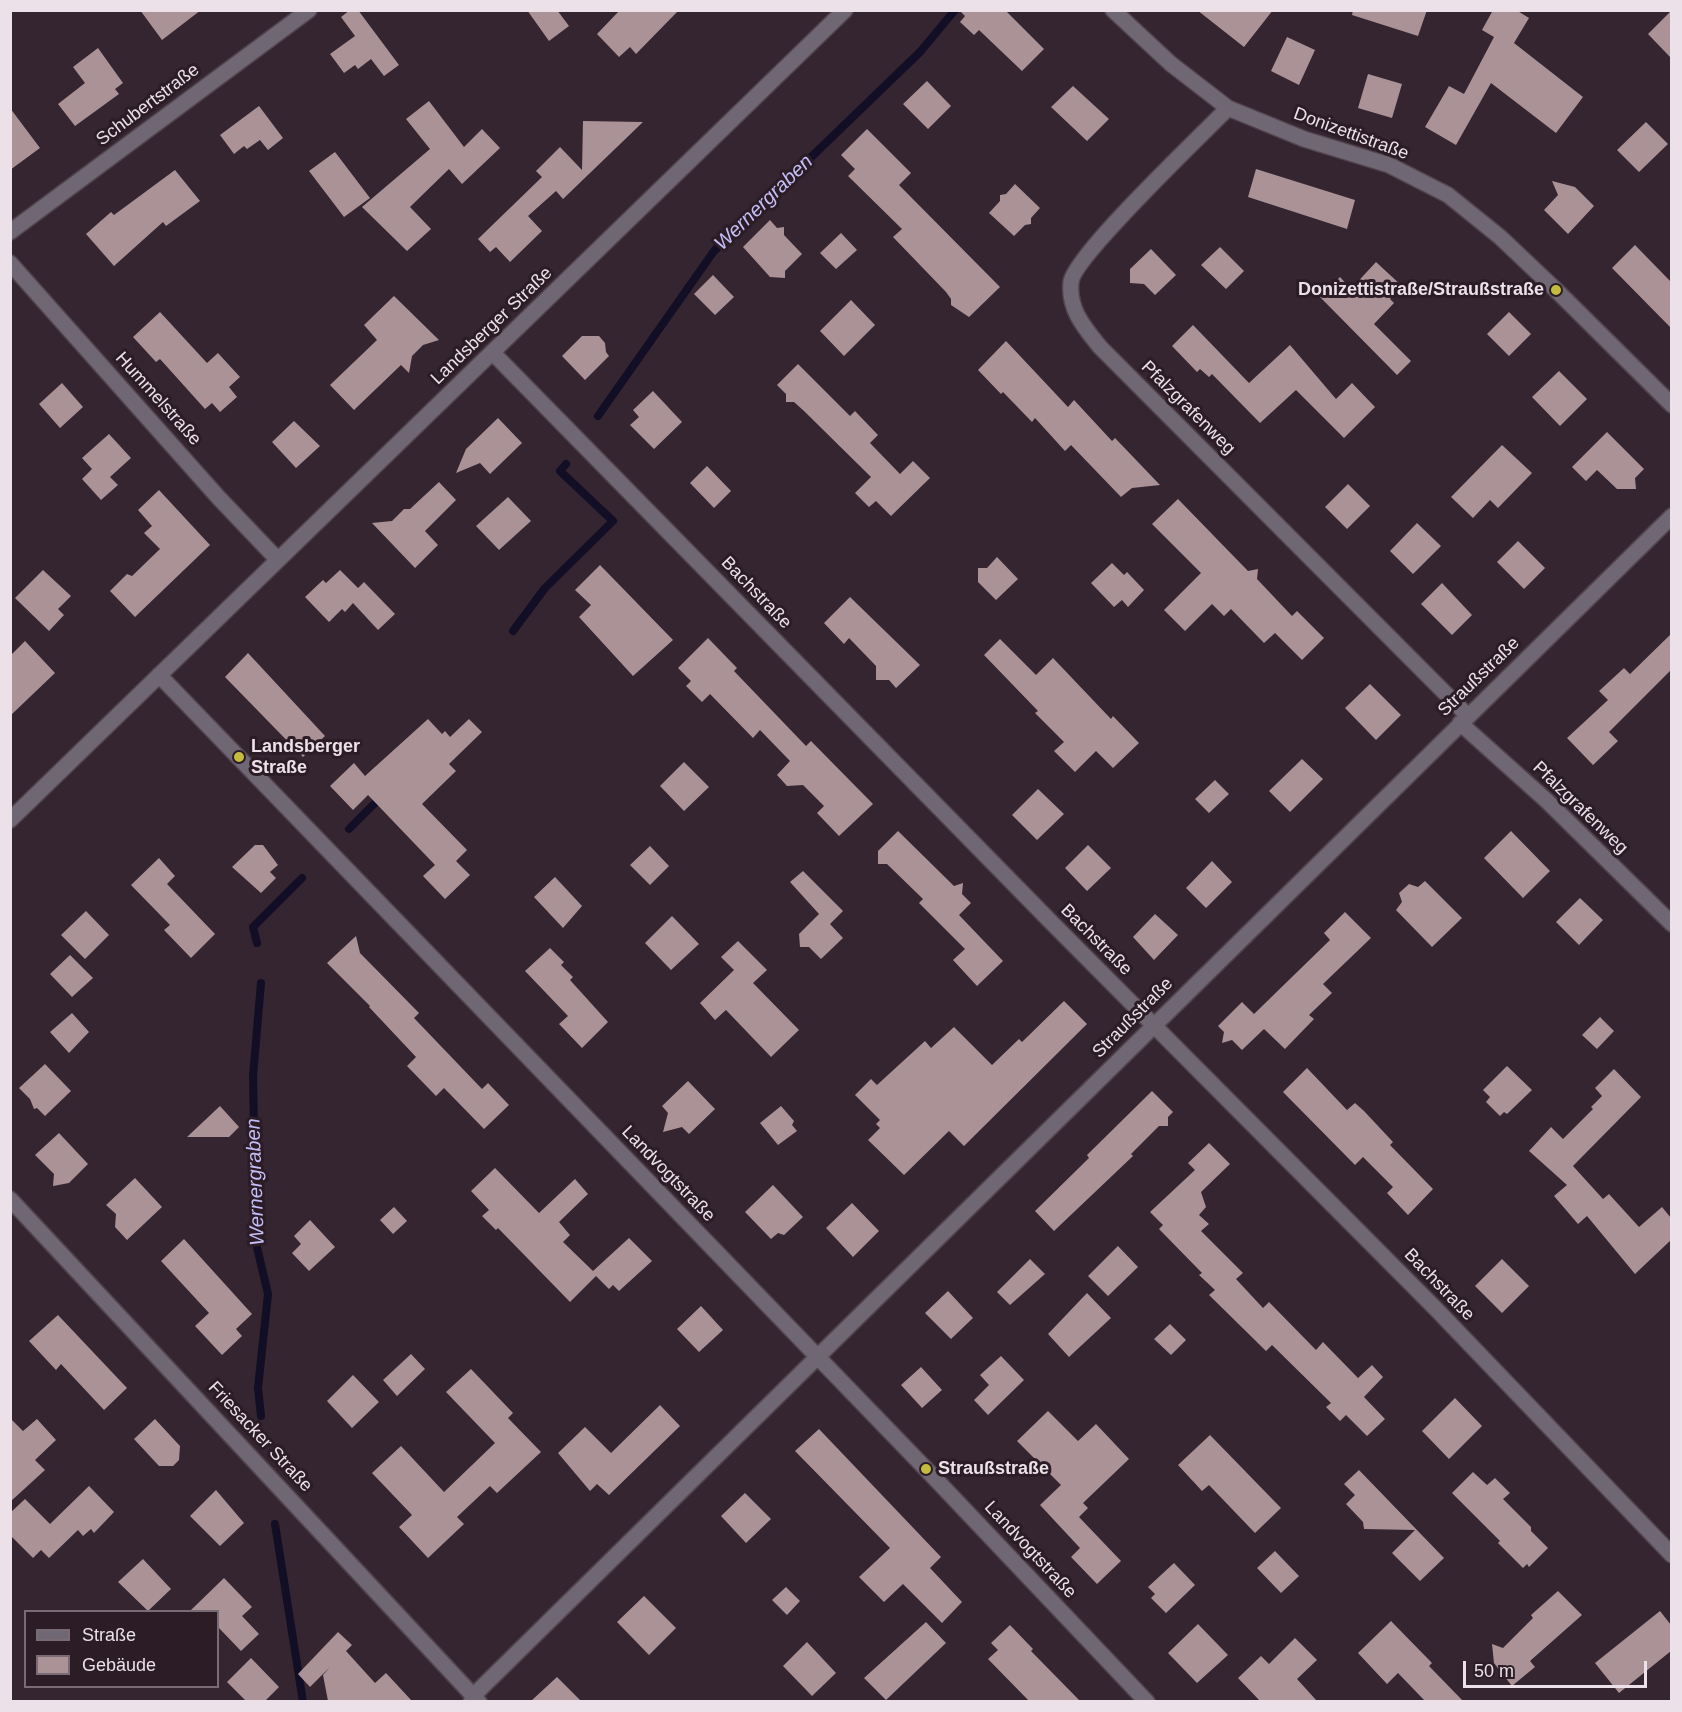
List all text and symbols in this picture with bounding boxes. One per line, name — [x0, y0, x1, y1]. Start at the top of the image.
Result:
street label: Schubertstraße — [92, 59, 204, 151]
street label: Donizettistraße — [1290, 103, 1412, 165]
water label: Wernergraben — [710, 150, 818, 256]
street label: Landsberger Straße — [427, 263, 557, 389]
place label: Donizettistraße/Straußstraße — [1298, 279, 1544, 301]
marker: Donizettistraße/Straußstraße — [1549, 283, 1563, 297]
street label: Hummelstraße — [110, 348, 206, 450]
street label: Pfalzgrafenweg — [1136, 356, 1240, 460]
street label: Bachstraße — [716, 552, 796, 634]
street label: Straußstraße — [1434, 633, 1524, 721]
place label: Landsberger Straße — [251, 736, 360, 778]
marker: Landsberger Straße — [232, 750, 246, 764]
street label: Pfalzgrafenweg — [1528, 757, 1632, 859]
street label: Bachstraße — [1056, 900, 1136, 980]
street label: Straußstraße — [1088, 973, 1178, 1063]
water label: Wernergraben — [242, 1118, 270, 1246]
street label: Landvogtstraße — [617, 1122, 719, 1226]
street label: Bachstraße — [1399, 1244, 1479, 1326]
street label: Friesacker Straße — [203, 1377, 317, 1497]
place label: Straußstraße — [938, 1458, 1049, 1480]
marker: Straußstraße — [919, 1462, 933, 1476]
street label: Landvogtstraße — [979, 1497, 1081, 1603]
legend — [24, 1610, 219, 1688]
text: Straße — [82, 1625, 136, 1645]
scale bar — [1466, 1649, 1650, 1687]
text: Gebäude — [82, 1655, 156, 1675]
text: 50 m — [1474, 1661, 1514, 1681]

